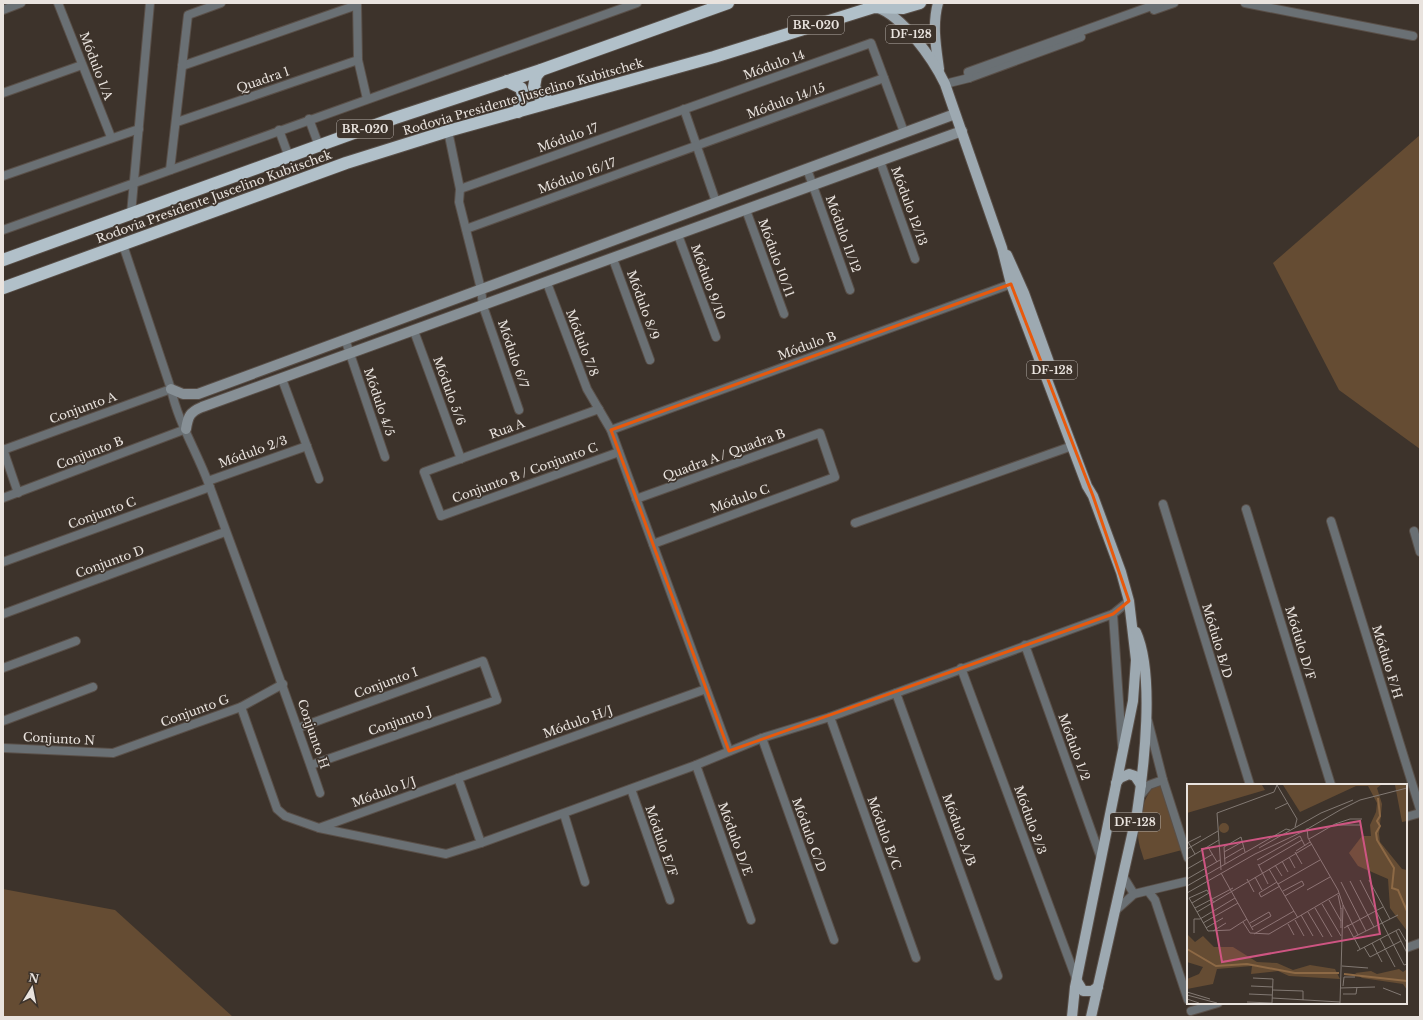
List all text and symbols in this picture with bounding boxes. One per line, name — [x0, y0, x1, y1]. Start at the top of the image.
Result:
road number: BR-020 — [788, 16, 844, 34]
road number: DF-128 — [886, 25, 936, 43]
street label: Módulo 1/A — [77, 30, 117, 103]
street label: Módulo 14 — [741, 46, 807, 83]
street label: Rodovia Presidente Juscelino Kubitschek — [401, 55, 645, 138]
street label: Quadra 1 — [234, 63, 291, 96]
street label: Módulo 14/15 — [745, 79, 827, 122]
street label: Módulo 17 — [536, 119, 601, 155]
road number: BR-020 — [337, 120, 393, 138]
street label: Rodovia Presidente Juscelino Kubitschek — [94, 147, 334, 246]
street label: Módulo 16/17 — [536, 154, 619, 197]
street label: Módulo 12/13 — [888, 164, 931, 247]
street label: Módulo 11/12 — [823, 193, 864, 274]
street label: Módulo 10/11 — [755, 217, 798, 299]
street label: Módulo 9/10 — [688, 242, 729, 322]
street label: Módulo 8/9 — [624, 268, 663, 341]
street label: Módulo 7/8 — [563, 307, 602, 378]
street label: Módulo 6/7 — [495, 318, 532, 391]
street label: Módulo B — [776, 328, 838, 363]
street label: Módulo 5/6 — [430, 354, 469, 427]
road number: DF-128 — [1027, 361, 1077, 379]
street label: Módulo 4/5 — [361, 366, 398, 438]
street label: Conjunto A — [47, 388, 119, 427]
street label: Rua A — [487, 415, 527, 442]
street label: Quadra A / Quadra B — [661, 425, 787, 484]
street label: Módulo 2/3 — [216, 432, 289, 471]
street label: Conjunto B — [54, 433, 126, 472]
street label: Conjunto B / Conjunto C — [450, 439, 600, 506]
street label: Módulo C — [708, 481, 771, 516]
street label: Conjunto C — [66, 493, 138, 532]
street label: Conjunto D — [73, 542, 146, 581]
street label: Módulo B/D — [1199, 602, 1236, 680]
street label: Módulo D/F — [1282, 604, 1319, 681]
street label: Módulo F/H — [1369, 623, 1406, 701]
street label: Conjunto I — [352, 664, 420, 701]
street label: Conjunto G — [158, 691, 232, 730]
street label: Conjunto H — [295, 697, 332, 771]
street label: Módulo H/J — [541, 702, 615, 741]
street label: Conjunto J — [366, 703, 434, 738]
street label: Módulo 1/2 — [1055, 711, 1094, 782]
street label: Conjunto N — [23, 729, 96, 748]
street label: Módulo I/J — [350, 773, 418, 810]
street label: Módulo 2/3 — [1011, 783, 1050, 856]
inset map — [1187, 784, 1407, 1004]
street label: Módulo A/B — [939, 792, 979, 868]
street label: Módulo B/C — [864, 794, 905, 871]
street label: Módulo C/D — [789, 796, 830, 874]
street label: Módulo D/E — [715, 800, 756, 878]
street label: Módulo E/F — [642, 803, 681, 878]
road number: DF-128 — [1110, 813, 1160, 831]
north arrow — [12, 968, 52, 1008]
text: N — [27, 970, 41, 986]

